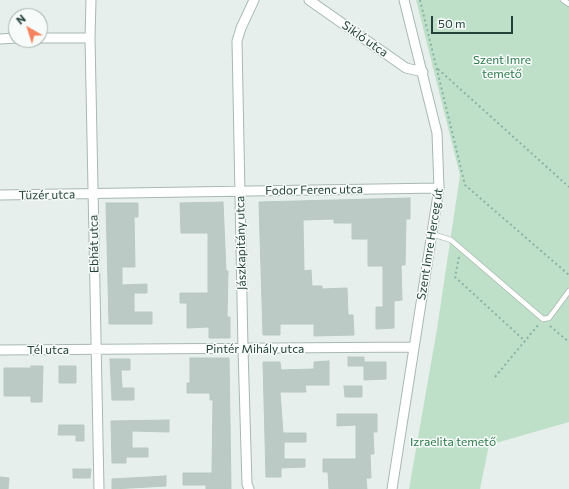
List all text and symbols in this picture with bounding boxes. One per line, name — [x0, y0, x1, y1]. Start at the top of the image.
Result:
north arrow — [8, 8, 48, 48]
scale bar — [433, 8, 515, 34]
text: N — [13, 11, 28, 27]
text: 50 m — [438, 16, 466, 30]
street label: Sikló utca — [339, 18, 391, 60]
park label: Szent Imre temető — [473, 53, 531, 81]
street label: Fodor Ferenc utca — [265, 182, 363, 198]
street label: Tüzér utca — [19, 187, 75, 203]
street label: Szent Imre Herceg út — [414, 187, 446, 301]
street label: Jászkapitány utca — [233, 196, 249, 290]
street label: Ebhát utca — [86, 215, 102, 273]
street label: Pintér Mihály utca — [206, 342, 304, 356]
street label: Tél utca — [27, 343, 69, 357]
park label: Izraelita temető — [410, 435, 496, 449]

